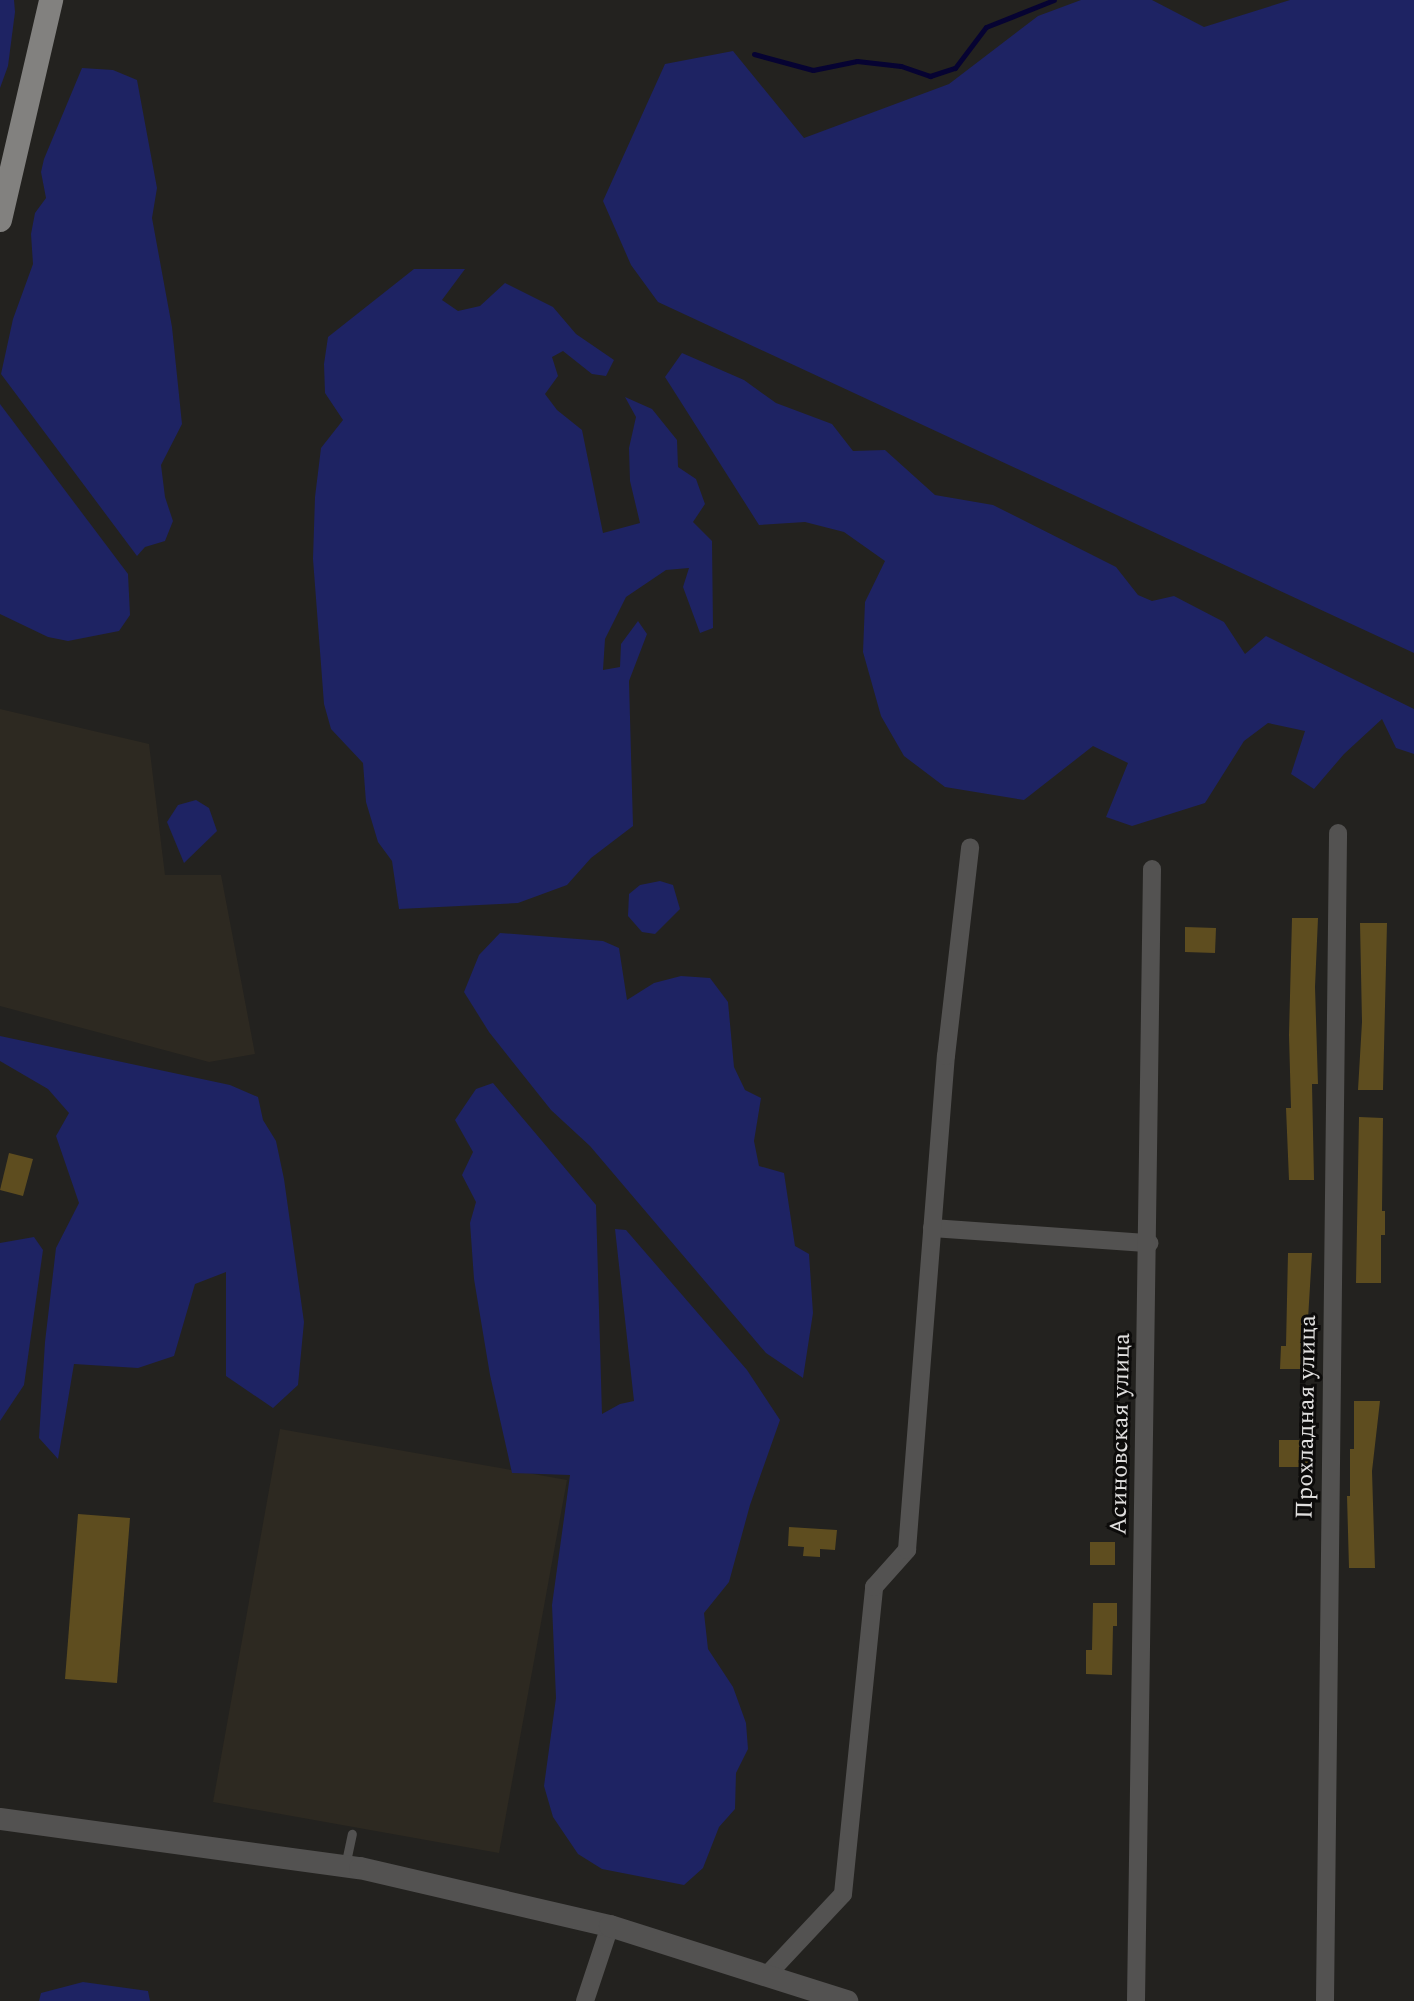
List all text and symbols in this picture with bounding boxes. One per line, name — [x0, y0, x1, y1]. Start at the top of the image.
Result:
street label: Прохладная улица — [1291, 1315, 1323, 1519]
street label: Асиновская улица — [1105, 1333, 1137, 1535]

